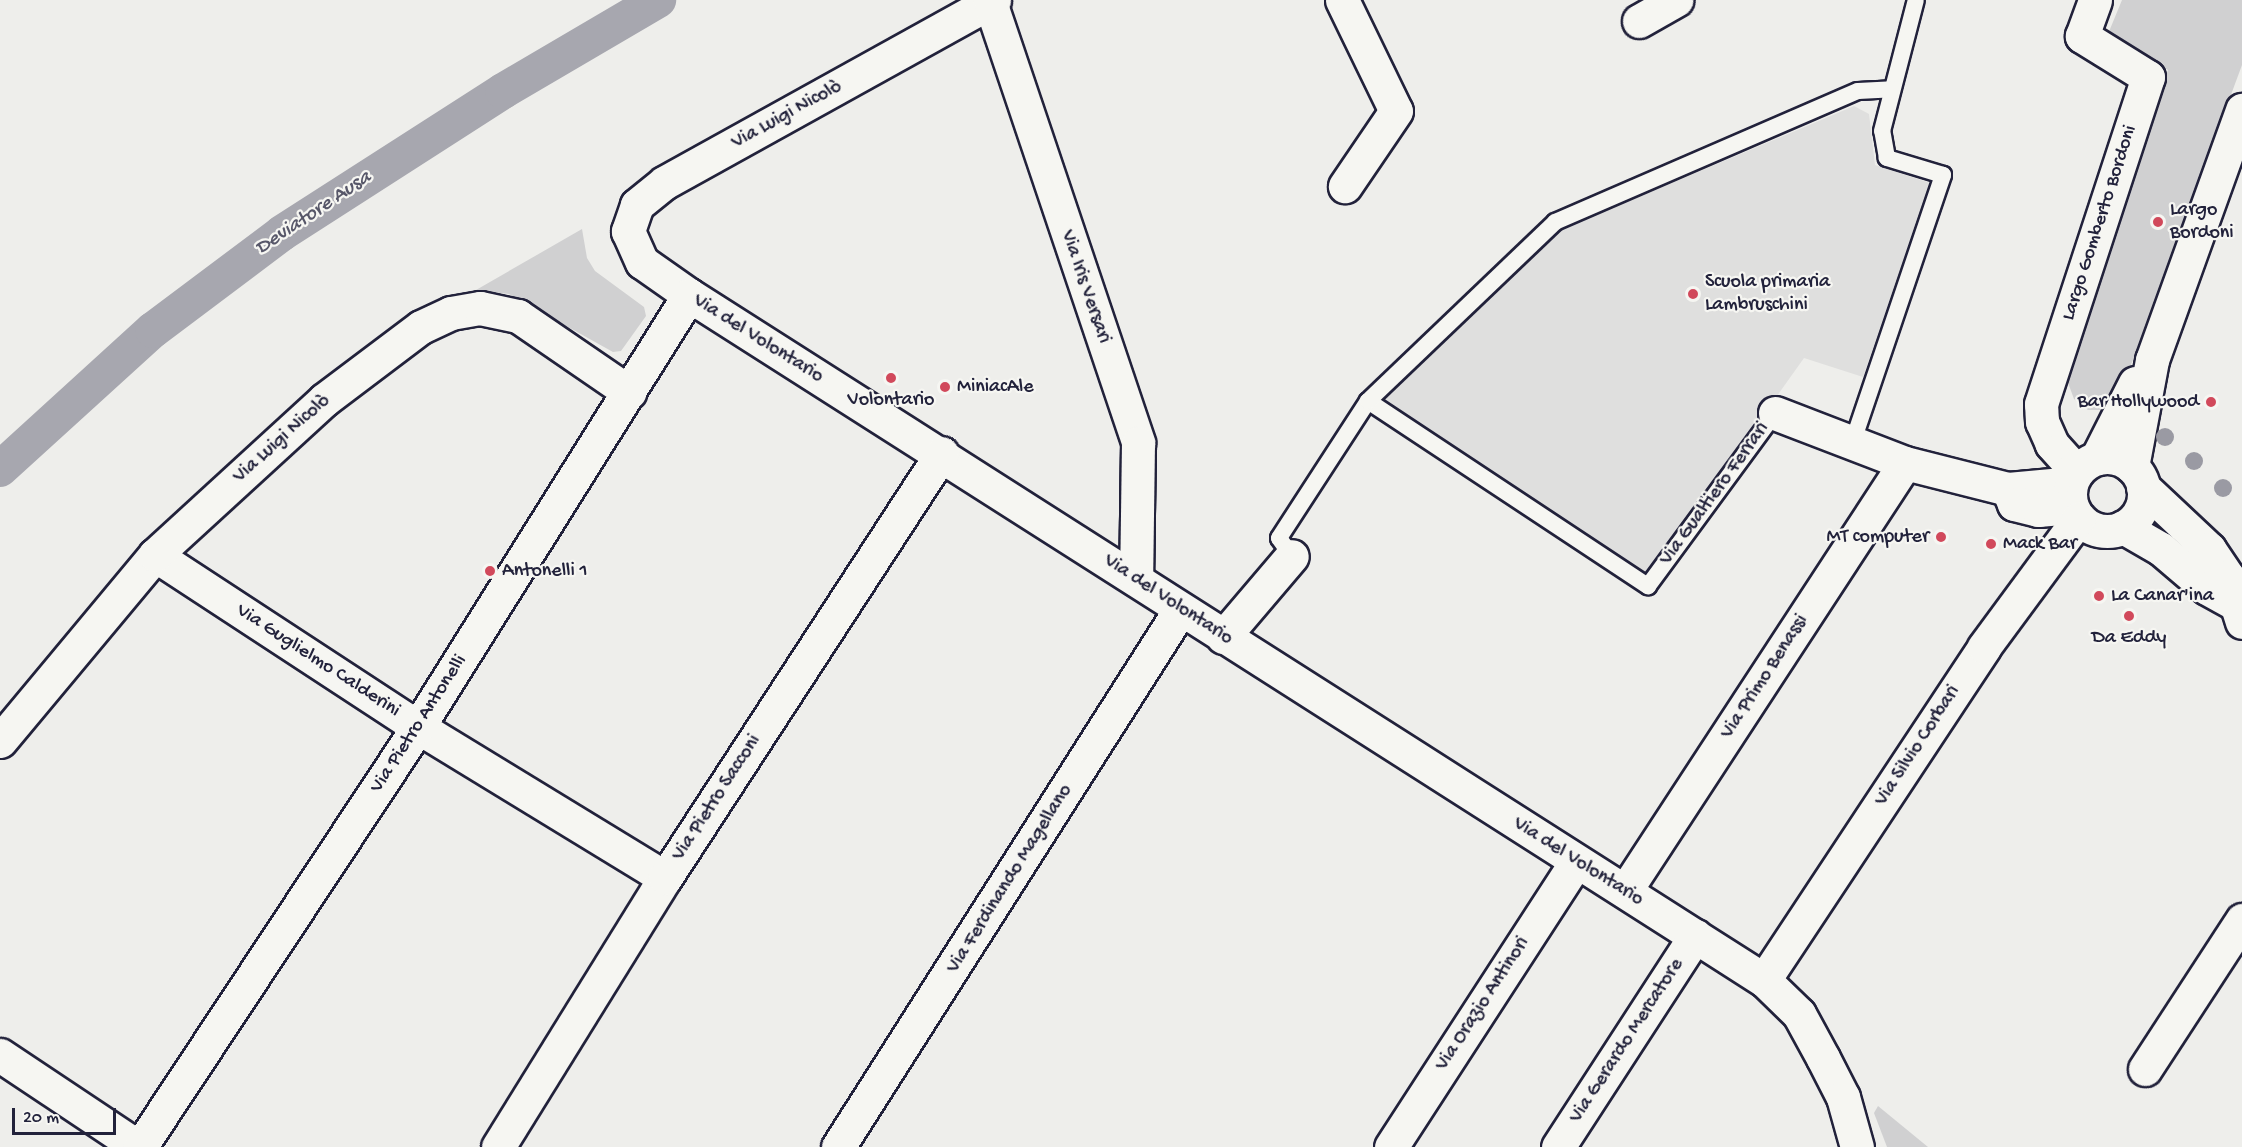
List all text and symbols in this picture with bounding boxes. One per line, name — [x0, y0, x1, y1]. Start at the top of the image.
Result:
street label: Via Luigi Nicolò — [728, 75, 846, 155]
street label: Largo Gomberto Bordoni — [2057, 122, 2143, 324]
water label: Deviatore Ausa — [251, 166, 377, 262]
place label: Largo Bordoni — [2170, 198, 2234, 245]
marker: Largo Bordoni — [2151, 215, 2165, 229]
street label: Via Iris Versari — [1054, 227, 1116, 347]
place label: Scuola primaria Lambruschini — [1705, 270, 1830, 317]
marker: Scuola primaria Lambruschini — [1686, 287, 1700, 301]
street label: Via del Volontario — [688, 289, 828, 389]
marker: Volontario — [884, 371, 898, 385]
place label: MiniacAle — [957, 375, 1033, 399]
marker: MiniacAle — [938, 380, 952, 394]
place label: Volontario — [848, 388, 934, 412]
street label: Via Luigi Nicolò — [229, 389, 335, 489]
place label: Bar Hollywood — [2077, 390, 2199, 414]
marker: Bar Hollywood — [2204, 395, 2218, 409]
street label: Via Gualtiero Ferrari — [1655, 418, 1775, 570]
place label: MT computer — [1827, 525, 1929, 549]
marker: MT computer — [1934, 530, 1948, 544]
place label: Mack Bar — [2003, 532, 2077, 556]
marker: Mack Bar — [1984, 537, 1998, 551]
street label: Via del Volontario — [1099, 549, 1237, 651]
place label: Antonelli 1 — [502, 559, 588, 583]
marker: Antonelli 1 — [483, 564, 497, 578]
place label: La Canar'ina — [2111, 584, 2214, 608]
marker: La Canar'ina — [2092, 589, 2106, 603]
street label: Via Guglielmo Calderini — [231, 599, 405, 723]
marker: Da Eddy — [2122, 609, 2136, 623]
street label: Via Primo Benassi — [1716, 610, 1814, 744]
place label: Da Eddy — [2092, 626, 2166, 650]
street label: Via Pietro Antonelli — [365, 650, 473, 798]
street label: Via Silvio Corbari — [1870, 681, 1966, 811]
street label: Via Pietro Sacconi — [667, 730, 767, 866]
street label: Via Ferdinando Magellano — [942, 780, 1078, 978]
street label: Via del Volontario — [1508, 812, 1648, 912]
street label: Via Orazio Antinori — [1431, 933, 1535, 1075]
street label: Via Gerardo Mercatore — [1565, 954, 1689, 1128]
scale bar — [15, 1096, 118, 1134]
text: 20 m — [23, 1108, 59, 1129]

